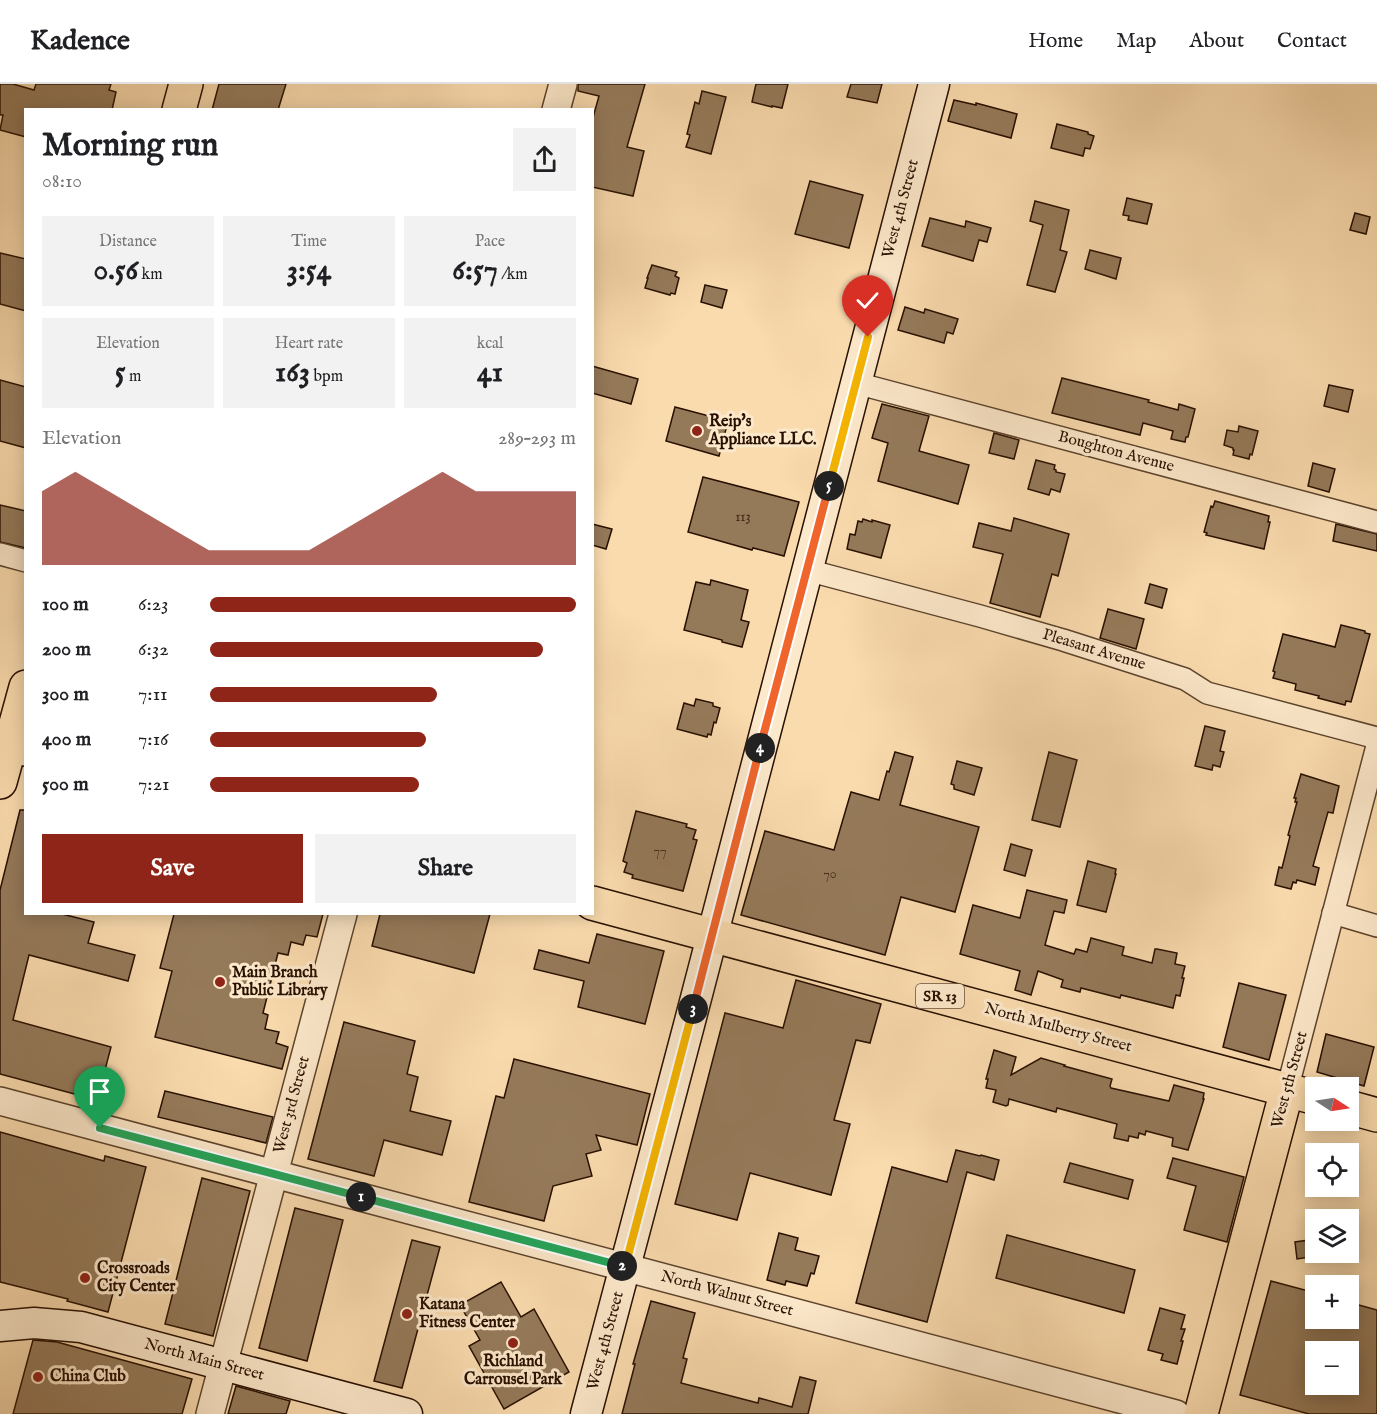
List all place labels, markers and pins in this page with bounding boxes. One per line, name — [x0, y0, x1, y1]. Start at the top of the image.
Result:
pin — [842, 275, 893, 337]
place label: Reip's Appliance LLC. — [708, 412, 816, 450]
marker: Reip's Appliance LLC. — [690, 424, 704, 438]
pin: 5 — [814, 471, 844, 501]
pin: 4 — [745, 733, 775, 763]
place label: Main Branch Public Library — [232, 963, 329, 1001]
marker: Main Branch Public Library — [213, 975, 227, 989]
pin: 3 — [678, 994, 708, 1024]
pin — [74, 1066, 125, 1128]
pin: 1 — [346, 1182, 376, 1212]
pin: 2 — [607, 1251, 637, 1281]
place label: Crossroads City Center — [97, 1259, 176, 1297]
marker: Crossroads City Center — [78, 1271, 92, 1285]
place label: Katana Fitness Center — [419, 1295, 516, 1333]
marker: Katana Fitness Center — [400, 1307, 414, 1321]
marker: Richland Carrousel Park — [506, 1336, 520, 1350]
place label: Richland Carrousel Park — [464, 1352, 563, 1390]
place label: China Club — [50, 1367, 126, 1387]
marker: China Club — [31, 1370, 45, 1384]

